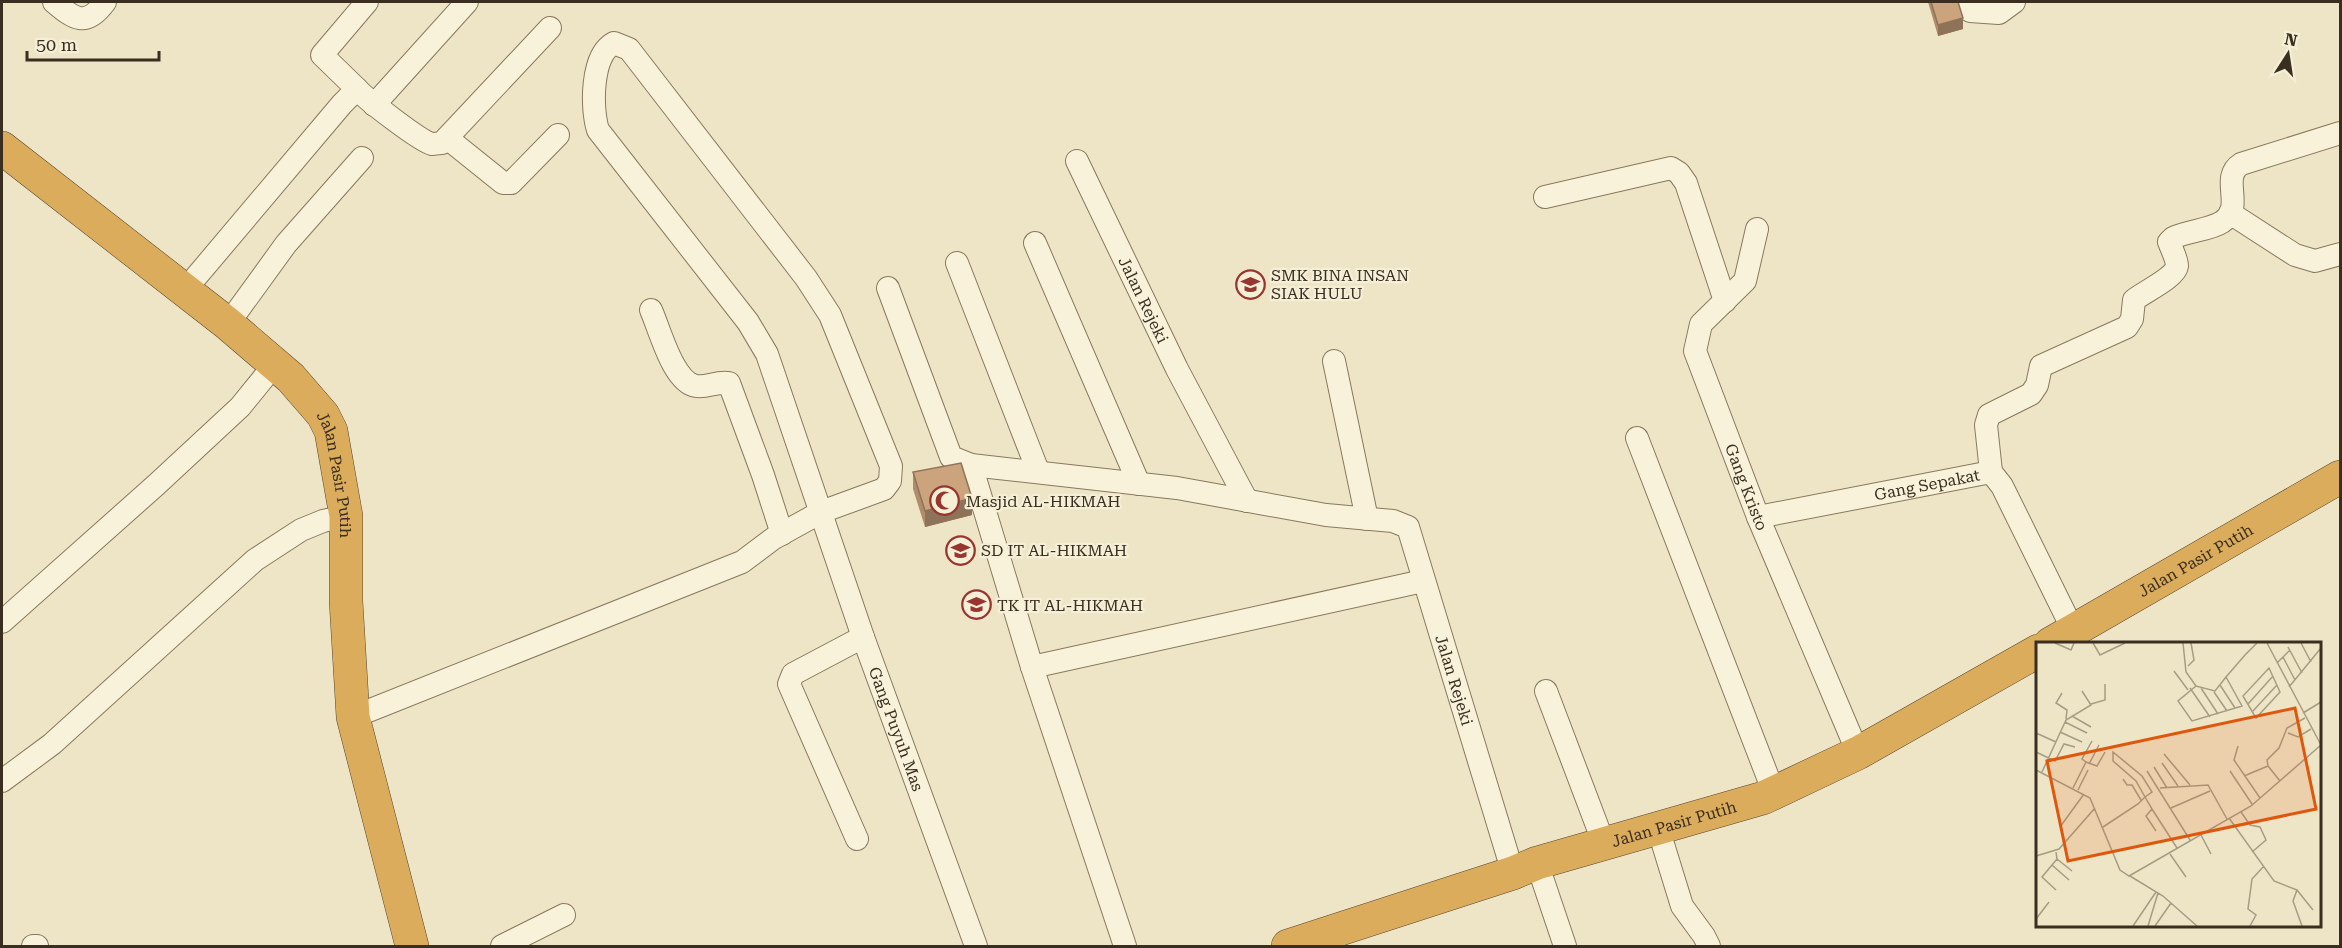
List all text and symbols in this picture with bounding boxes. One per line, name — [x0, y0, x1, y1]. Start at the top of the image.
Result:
scale bar — [27, 24, 159, 62]
north arrow — [2258, 24, 2318, 84]
text: N — [2283, 29, 2299, 50]
text: 50 m — [36, 34, 77, 55]
street label: Jalan Rejeki — [1114, 254, 1172, 346]
place label: SMK BINA INSAN SIAK HULU — [1271, 266, 1409, 303]
school or university icon: SMK BINA INSAN SIAK HULU — [1234, 268, 1266, 300]
street label: Jalan Pasir Putih — [313, 408, 355, 538]
street label: Gang Kristo — [1721, 441, 1772, 534]
street label: Gang Sepakat — [1873, 465, 1981, 504]
mosque icon: Masjid AL-HIKMAH — [929, 485, 961, 517]
place label: Masjid AL-HIKMAH — [966, 492, 1121, 511]
street label: Jalan Pasir Putih — [2135, 520, 2257, 601]
school or university icon: SD IT AL-HIKMAH — [944, 534, 976, 566]
place label: SD IT AL-HIKMAH — [981, 541, 1127, 560]
school or university icon: TK IT AL-HIKMAH — [960, 589, 992, 621]
place label: TK IT AL-HIKMAH — [997, 596, 1143, 615]
street label: Jalan Rejeki — [1431, 633, 1477, 728]
inset map — [2036, 642, 2321, 927]
street label: Gang Puyuh Mas — [865, 664, 928, 794]
street label: Jalan Pasir Putih — [1609, 797, 1739, 851]

